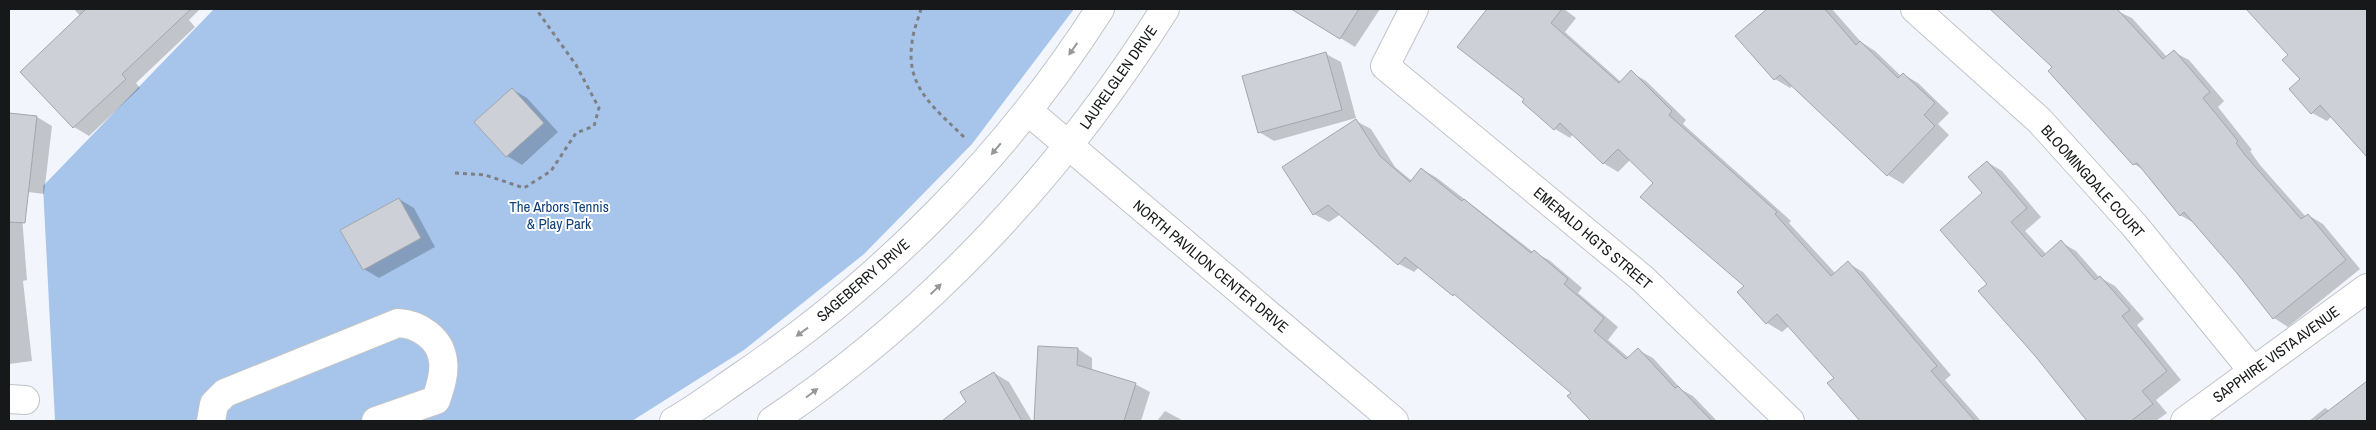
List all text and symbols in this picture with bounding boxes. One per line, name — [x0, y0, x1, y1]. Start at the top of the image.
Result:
street label: LAURELGLEN DRIVE — [1074, 21, 1162, 133]
one-way arrow — [1068, 42, 1078, 56]
street label: BLOOMINGDALE COURT — [2037, 120, 2150, 242]
one-way arrow — [990, 142, 1002, 154]
street label: EMERALD HGTS STREET — [1529, 182, 1657, 294]
street label: NORTH PAVILION CENTER DRIVE — [1129, 195, 1293, 337]
park label: The Arbors Tennis & Play Park — [509, 196, 609, 234]
street label: SAGEBERRY DRIVE — [812, 234, 914, 326]
one-way arrow — [930, 283, 942, 295]
street label: SAPPHIRE VISTA AVENUE — [2208, 301, 2344, 407]
one-way arrow — [795, 327, 809, 337]
one-way arrow — [805, 388, 818, 399]

